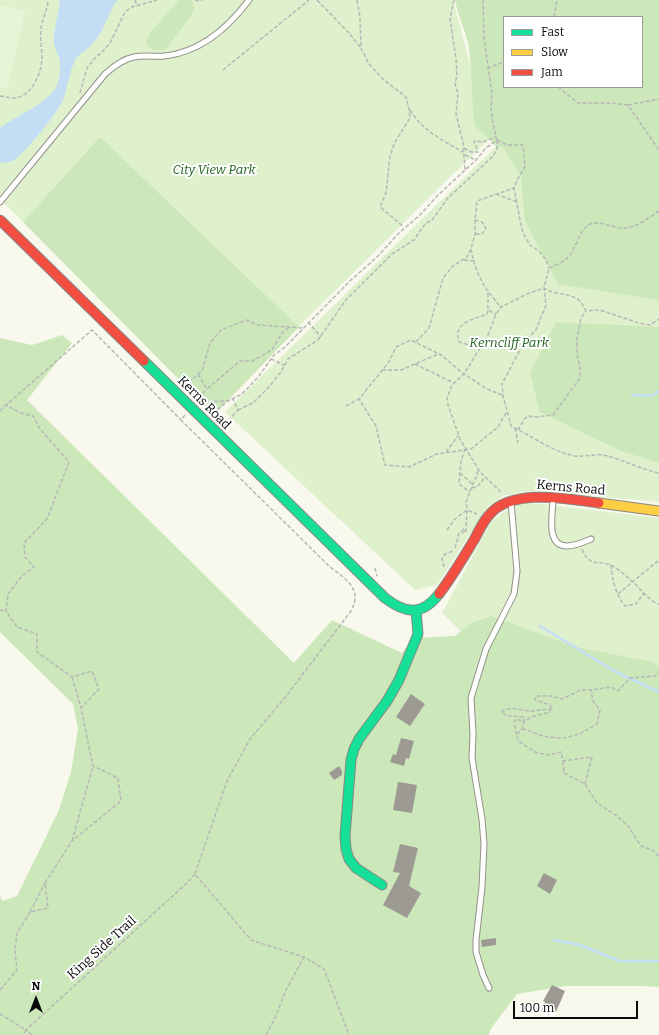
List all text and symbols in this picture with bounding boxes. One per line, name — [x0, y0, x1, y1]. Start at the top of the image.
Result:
legend — [503, 16, 643, 88]
text: Fast — [541, 25, 564, 39]
text: Slow — [541, 45, 568, 59]
text: Jam — [541, 65, 563, 79]
park label: City View Park — [173, 162, 255, 178]
park label: Kerncliff Park — [469, 335, 549, 351]
street label: Kerns Road — [174, 373, 234, 433]
street label: Kerns Road — [536, 477, 606, 499]
street label: King Side Trail — [64, 913, 140, 983]
north arrow — [16, 979, 56, 1019]
text: N — [32, 980, 40, 993]
scale bar — [515, 993, 640, 1019]
text: 100 m — [520, 1001, 554, 1015]

